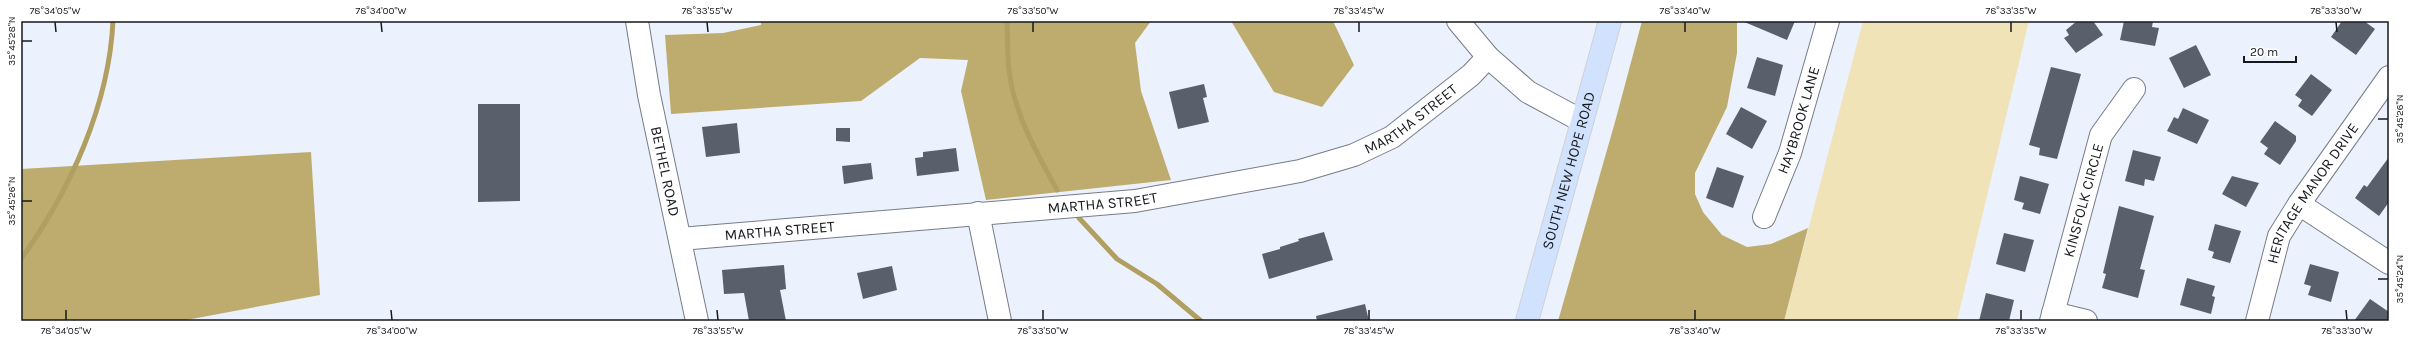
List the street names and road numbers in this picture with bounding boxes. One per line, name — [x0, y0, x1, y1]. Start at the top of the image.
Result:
street label: HAYBROOK LANE — [1773, 64, 1823, 177]
street label: MARTHA STREET — [1361, 80, 1461, 158]
street label: SOUTH NEW HOPE ROAD — [1538, 90, 1599, 251]
street label: HERITAGE MANOR DRIVE — [2263, 120, 2362, 266]
street label: BETHEL ROAD — [647, 125, 684, 218]
street label: KINSFOLK CIRCLE — [2060, 141, 2107, 259]
street label: MARTHA STREET — [1047, 188, 1159, 217]
street label: MARTHA STREET — [724, 217, 836, 244]

